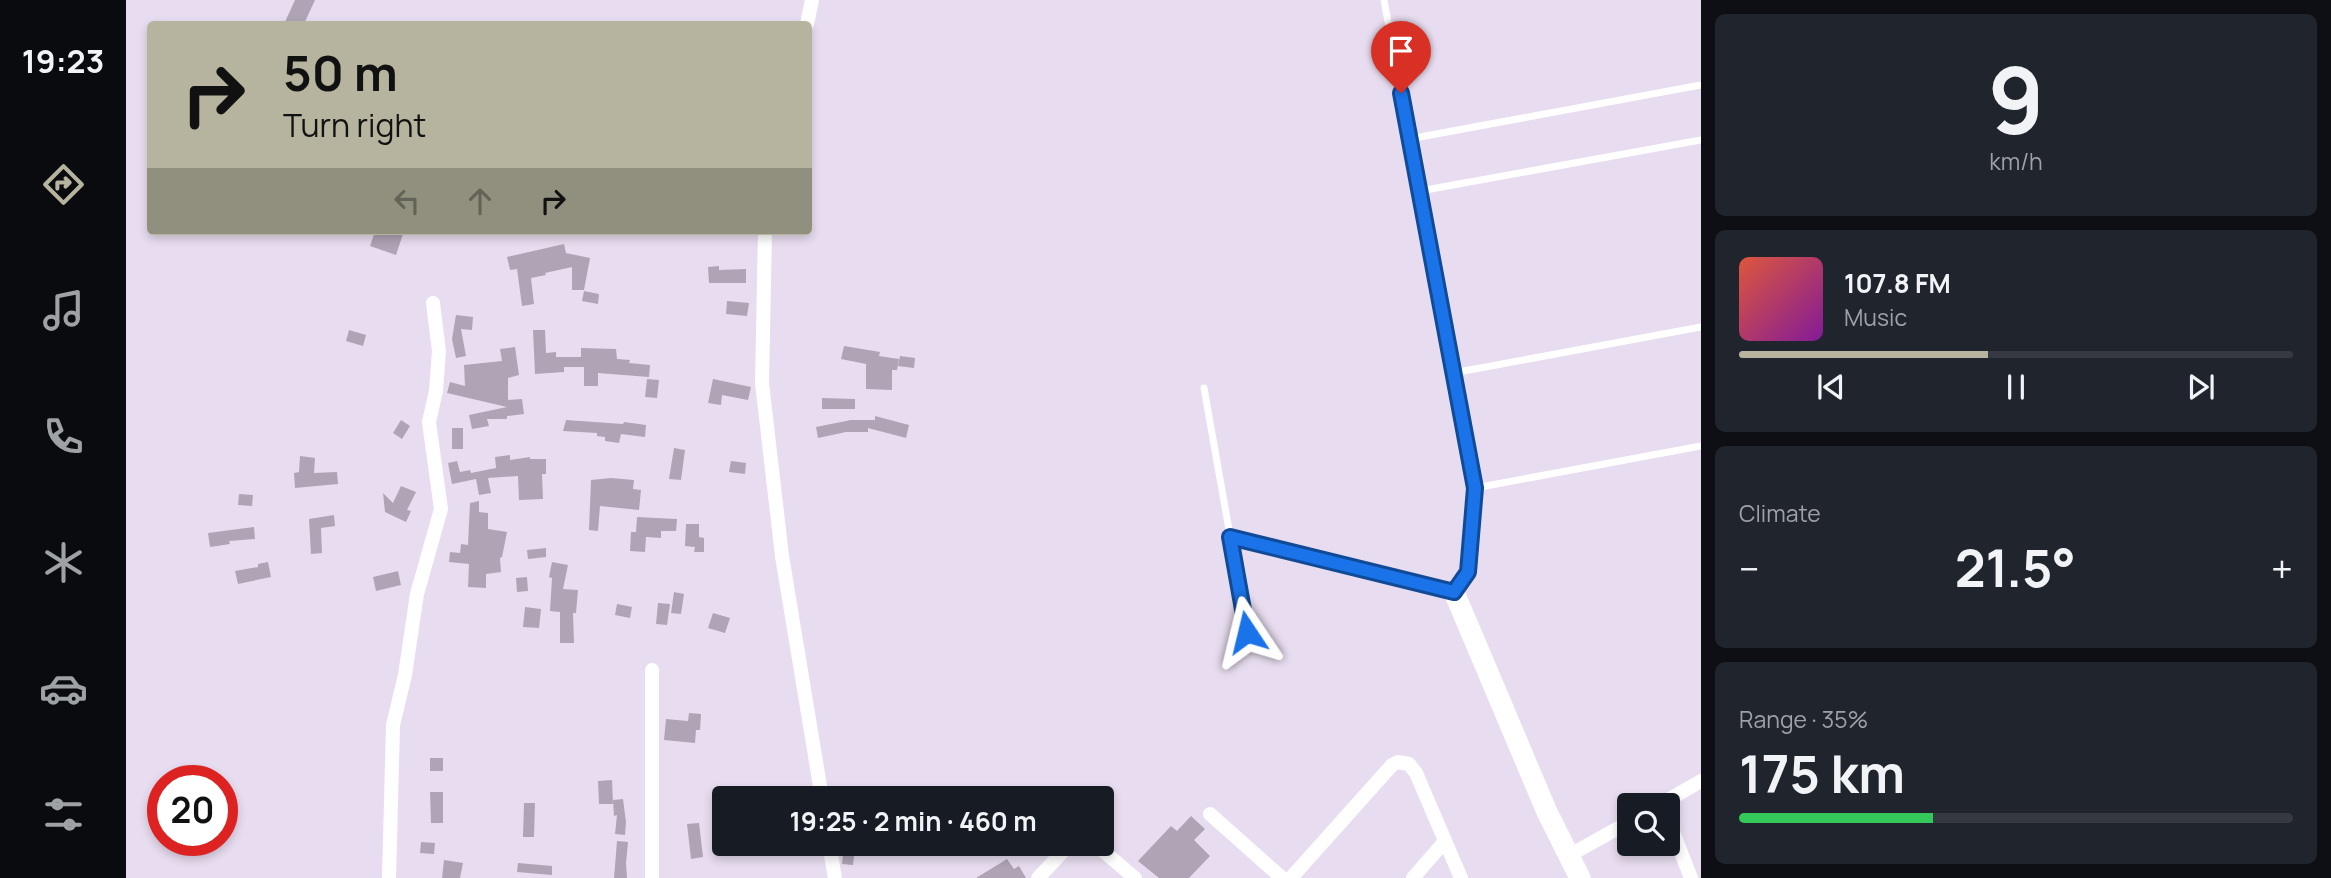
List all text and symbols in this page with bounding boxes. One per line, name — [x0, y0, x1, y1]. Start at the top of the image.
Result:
pin — [1371, 21, 1431, 93]
icon: arrive — [1382, 32, 1420, 70]
text: 9 — [1988, 37, 2044, 161]
text: 19:23 — [22, 39, 104, 83]
text: 50 m — [283, 39, 398, 106]
icon: right — [168, 49, 259, 140]
text: Turn right — [283, 103, 426, 147]
text: km/h — [1989, 145, 2043, 177]
icon: directions — [39, 160, 88, 209]
icon: left — [388, 182, 426, 220]
icon: ahead — [461, 182, 499, 220]
icon: right — [534, 182, 572, 220]
text: 107.8 FM — [1844, 265, 1951, 301]
icon: music — [39, 286, 88, 335]
text: Music — [1844, 301, 1907, 333]
icon: previous — [1812, 368, 1850, 406]
icon: pause — [1997, 368, 2035, 406]
icon: next — [2182, 368, 2220, 406]
icon: phone — [39, 412, 88, 461]
text: Climate — [1739, 497, 1821, 529]
text: 21.5° — [1955, 532, 2076, 603]
icon: climate — [39, 538, 88, 587]
text: − — [1739, 542, 1760, 594]
text: + — [2271, 542, 2293, 594]
position arrow — [1210, 595, 1284, 669]
icon: car — [39, 664, 88, 713]
text: Range · 35% — [1739, 703, 1868, 735]
text: 175 km — [1739, 738, 1905, 809]
speed limit sign: 20 — [147, 765, 238, 856]
icon: filters — [39, 790, 88, 839]
map controls — [1617, 793, 1680, 856]
button: search — [1617, 793, 1680, 856]
text: 19:25 · 2 min · 460 m — [789, 803, 1037, 839]

